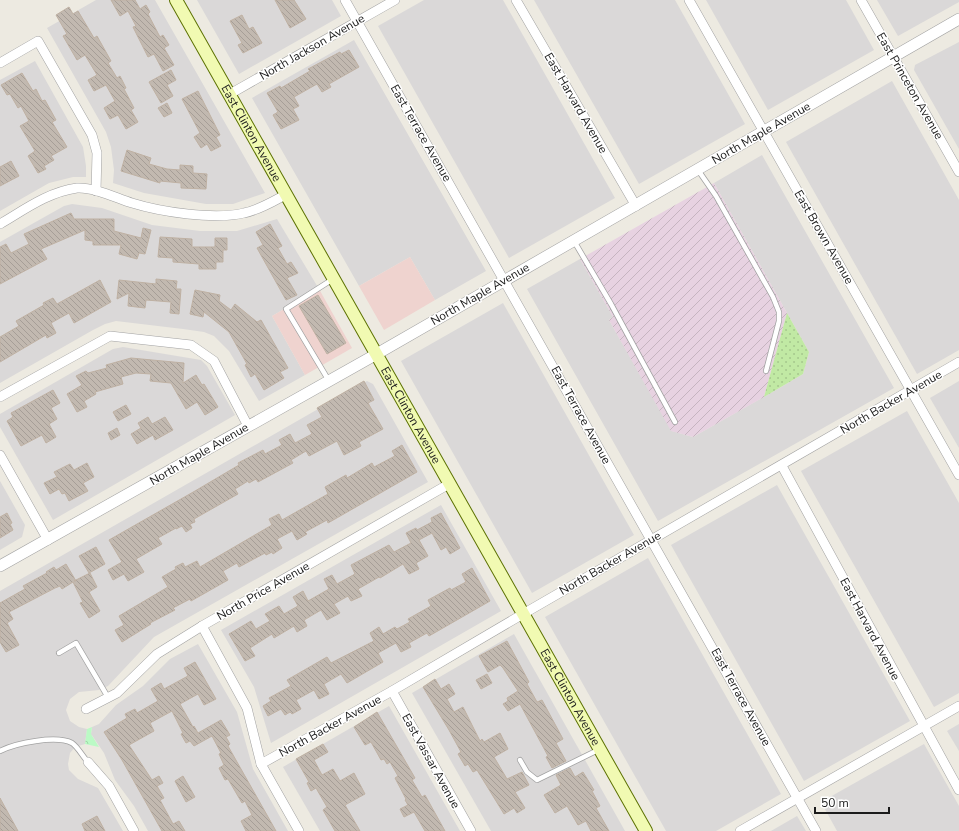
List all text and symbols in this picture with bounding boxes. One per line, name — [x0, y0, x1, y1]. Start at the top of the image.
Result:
street label: North Jackson Avenue — [256, 10, 368, 84]
street label: East Princeton Avenue — [873, 30, 947, 142]
street label: East Harvard Avenue — [541, 50, 611, 156]
street label: East Clinton Avenue — [217, 82, 285, 185]
street label: East Terrace Avenue — [387, 82, 455, 184]
street label: North Maple Avenue — [709, 98, 813, 168]
street label: East Brown Avenue — [791, 187, 857, 287]
street label: North Maple Avenue — [428, 259, 532, 329]
street label: East Terrace Avenue — [547, 363, 615, 467]
street label: East Clinton Avenue — [377, 364, 445, 467]
street label: North Backer Avenue — [837, 366, 945, 438]
street label: North Maple Avenue — [147, 419, 251, 489]
street label: North Backer Avenue — [556, 527, 664, 599]
street label: North Price Avenue — [214, 558, 312, 624]
street label: East Harvard Avenue — [836, 575, 904, 683]
street label: East Terrace Avenue — [707, 645, 775, 749]
street label: East Clinton Avenue — [536, 646, 604, 749]
street label: North Backer Avenue — [276, 691, 384, 761]
street label: East Vassar Avenue — [398, 711, 464, 811]
scale bar — [815, 789, 889, 815]
text: 50 m — [821, 795, 849, 811]

